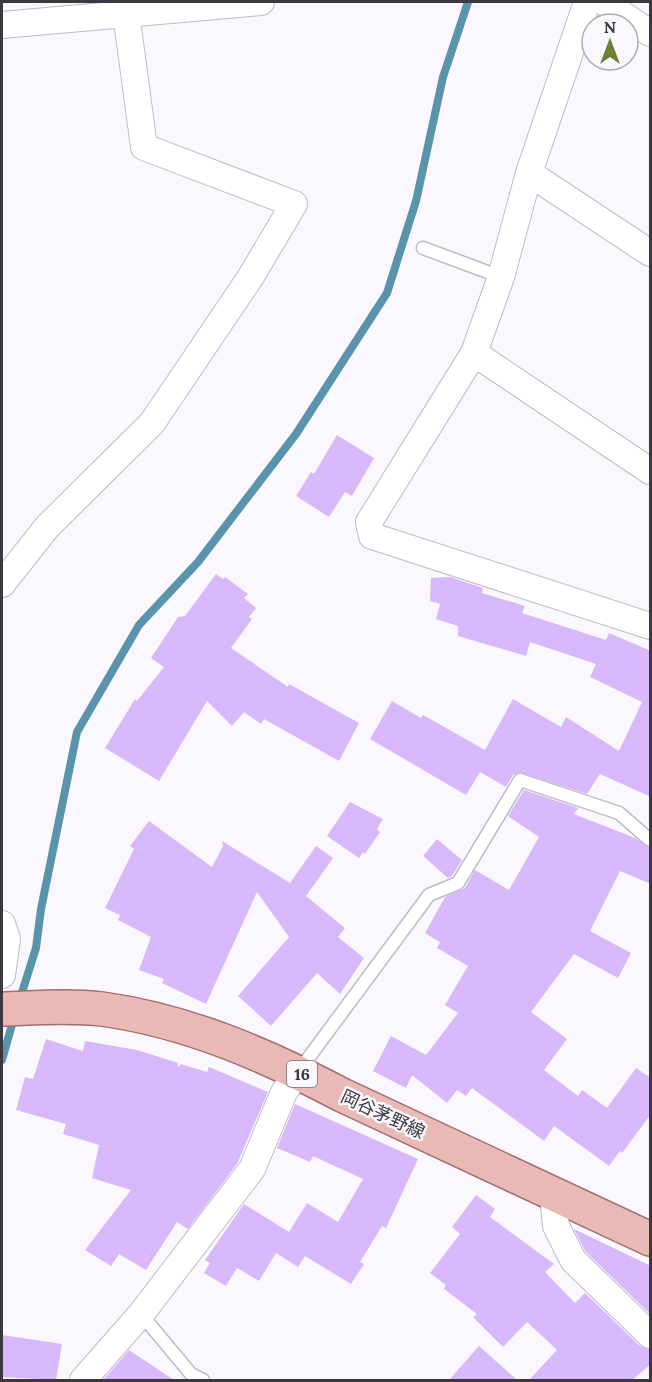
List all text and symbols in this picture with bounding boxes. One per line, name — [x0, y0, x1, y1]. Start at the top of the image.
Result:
north arrow — [580, 12, 640, 72]
text: N — [604, 17, 616, 37]
road number: 16 — [287, 1061, 317, 1087]
street label: 岡谷茅野線 — [337, 1085, 429, 1143]

